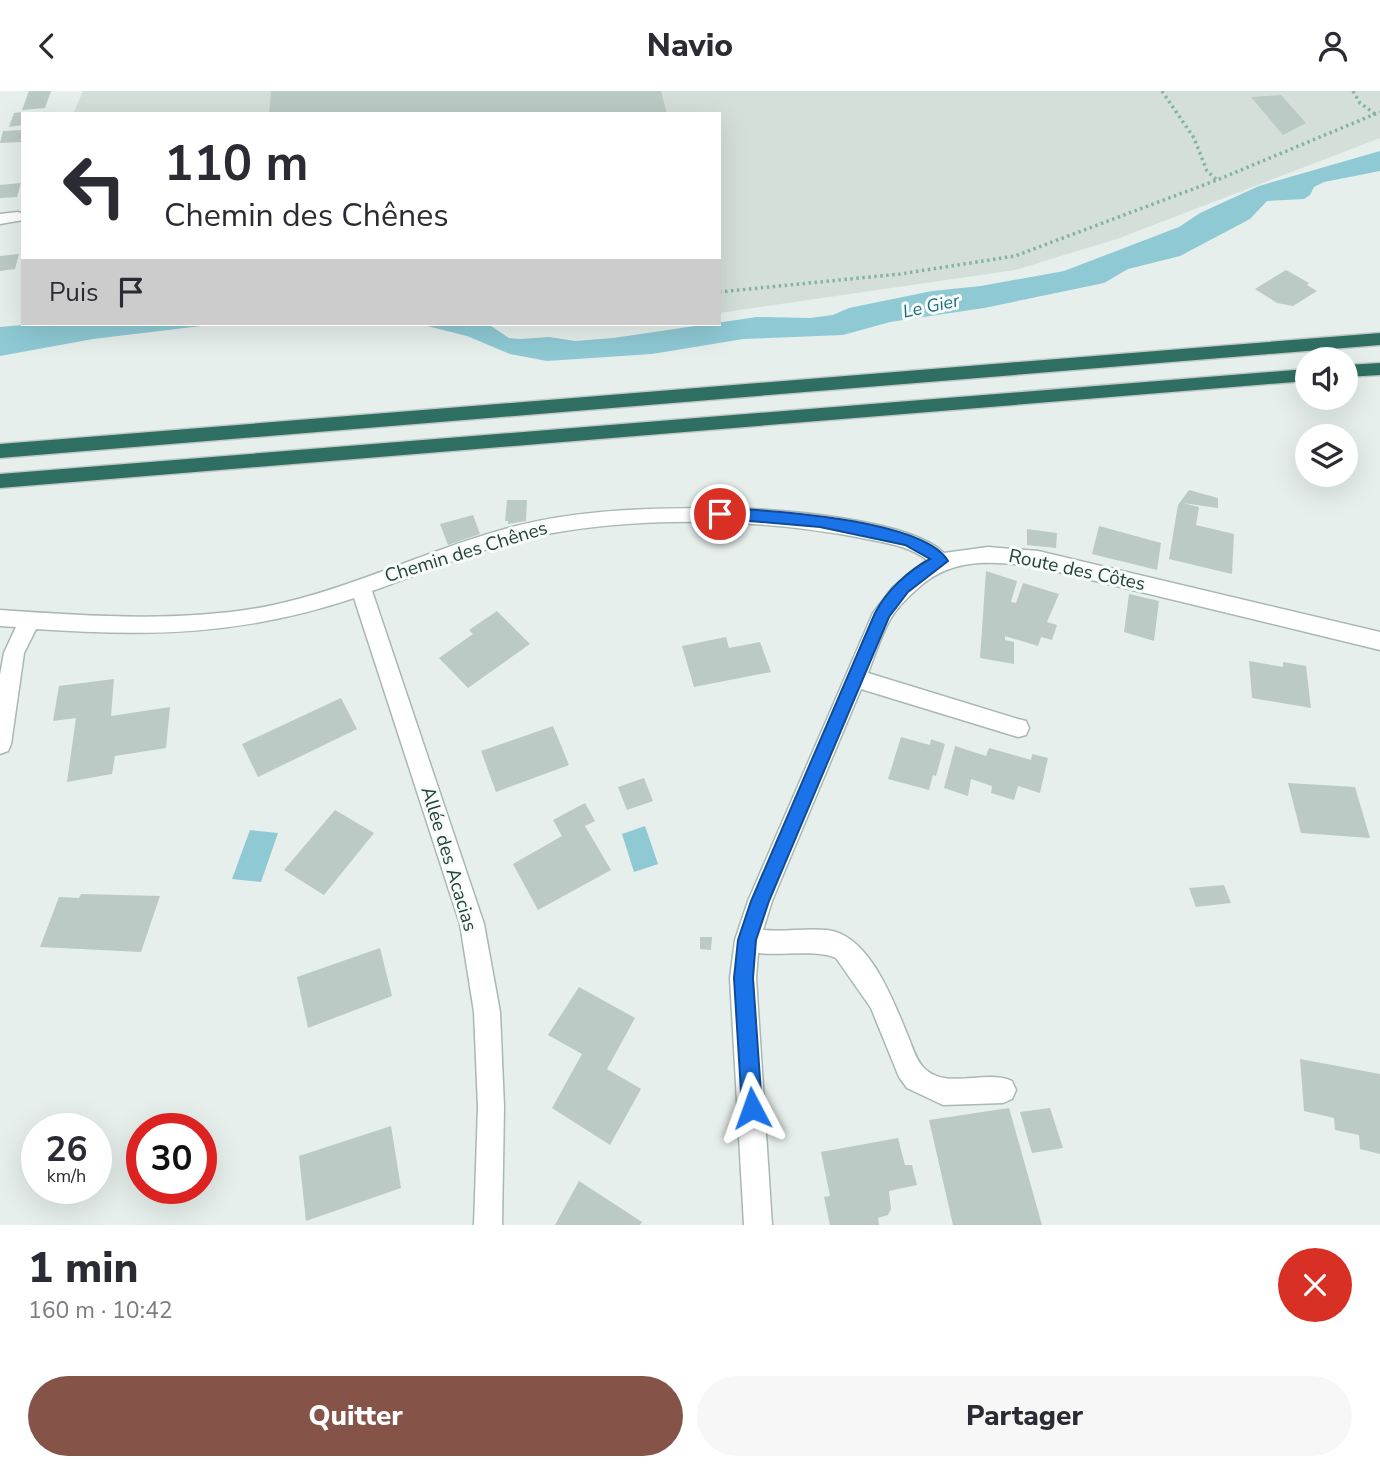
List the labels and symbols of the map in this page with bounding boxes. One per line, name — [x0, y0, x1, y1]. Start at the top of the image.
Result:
water label: Le Gier — [901, 288, 962, 324]
pin — [690, 484, 750, 544]
street label: Chemin des Chênes — [381, 515, 551, 589]
street label: Route des Côtes — [1006, 543, 1148, 597]
street label: Allée des Acacias — [415, 783, 483, 935]
position arrow — [715, 1071, 789, 1145]
speed limit sign: 30 — [126, 1113, 217, 1204]

